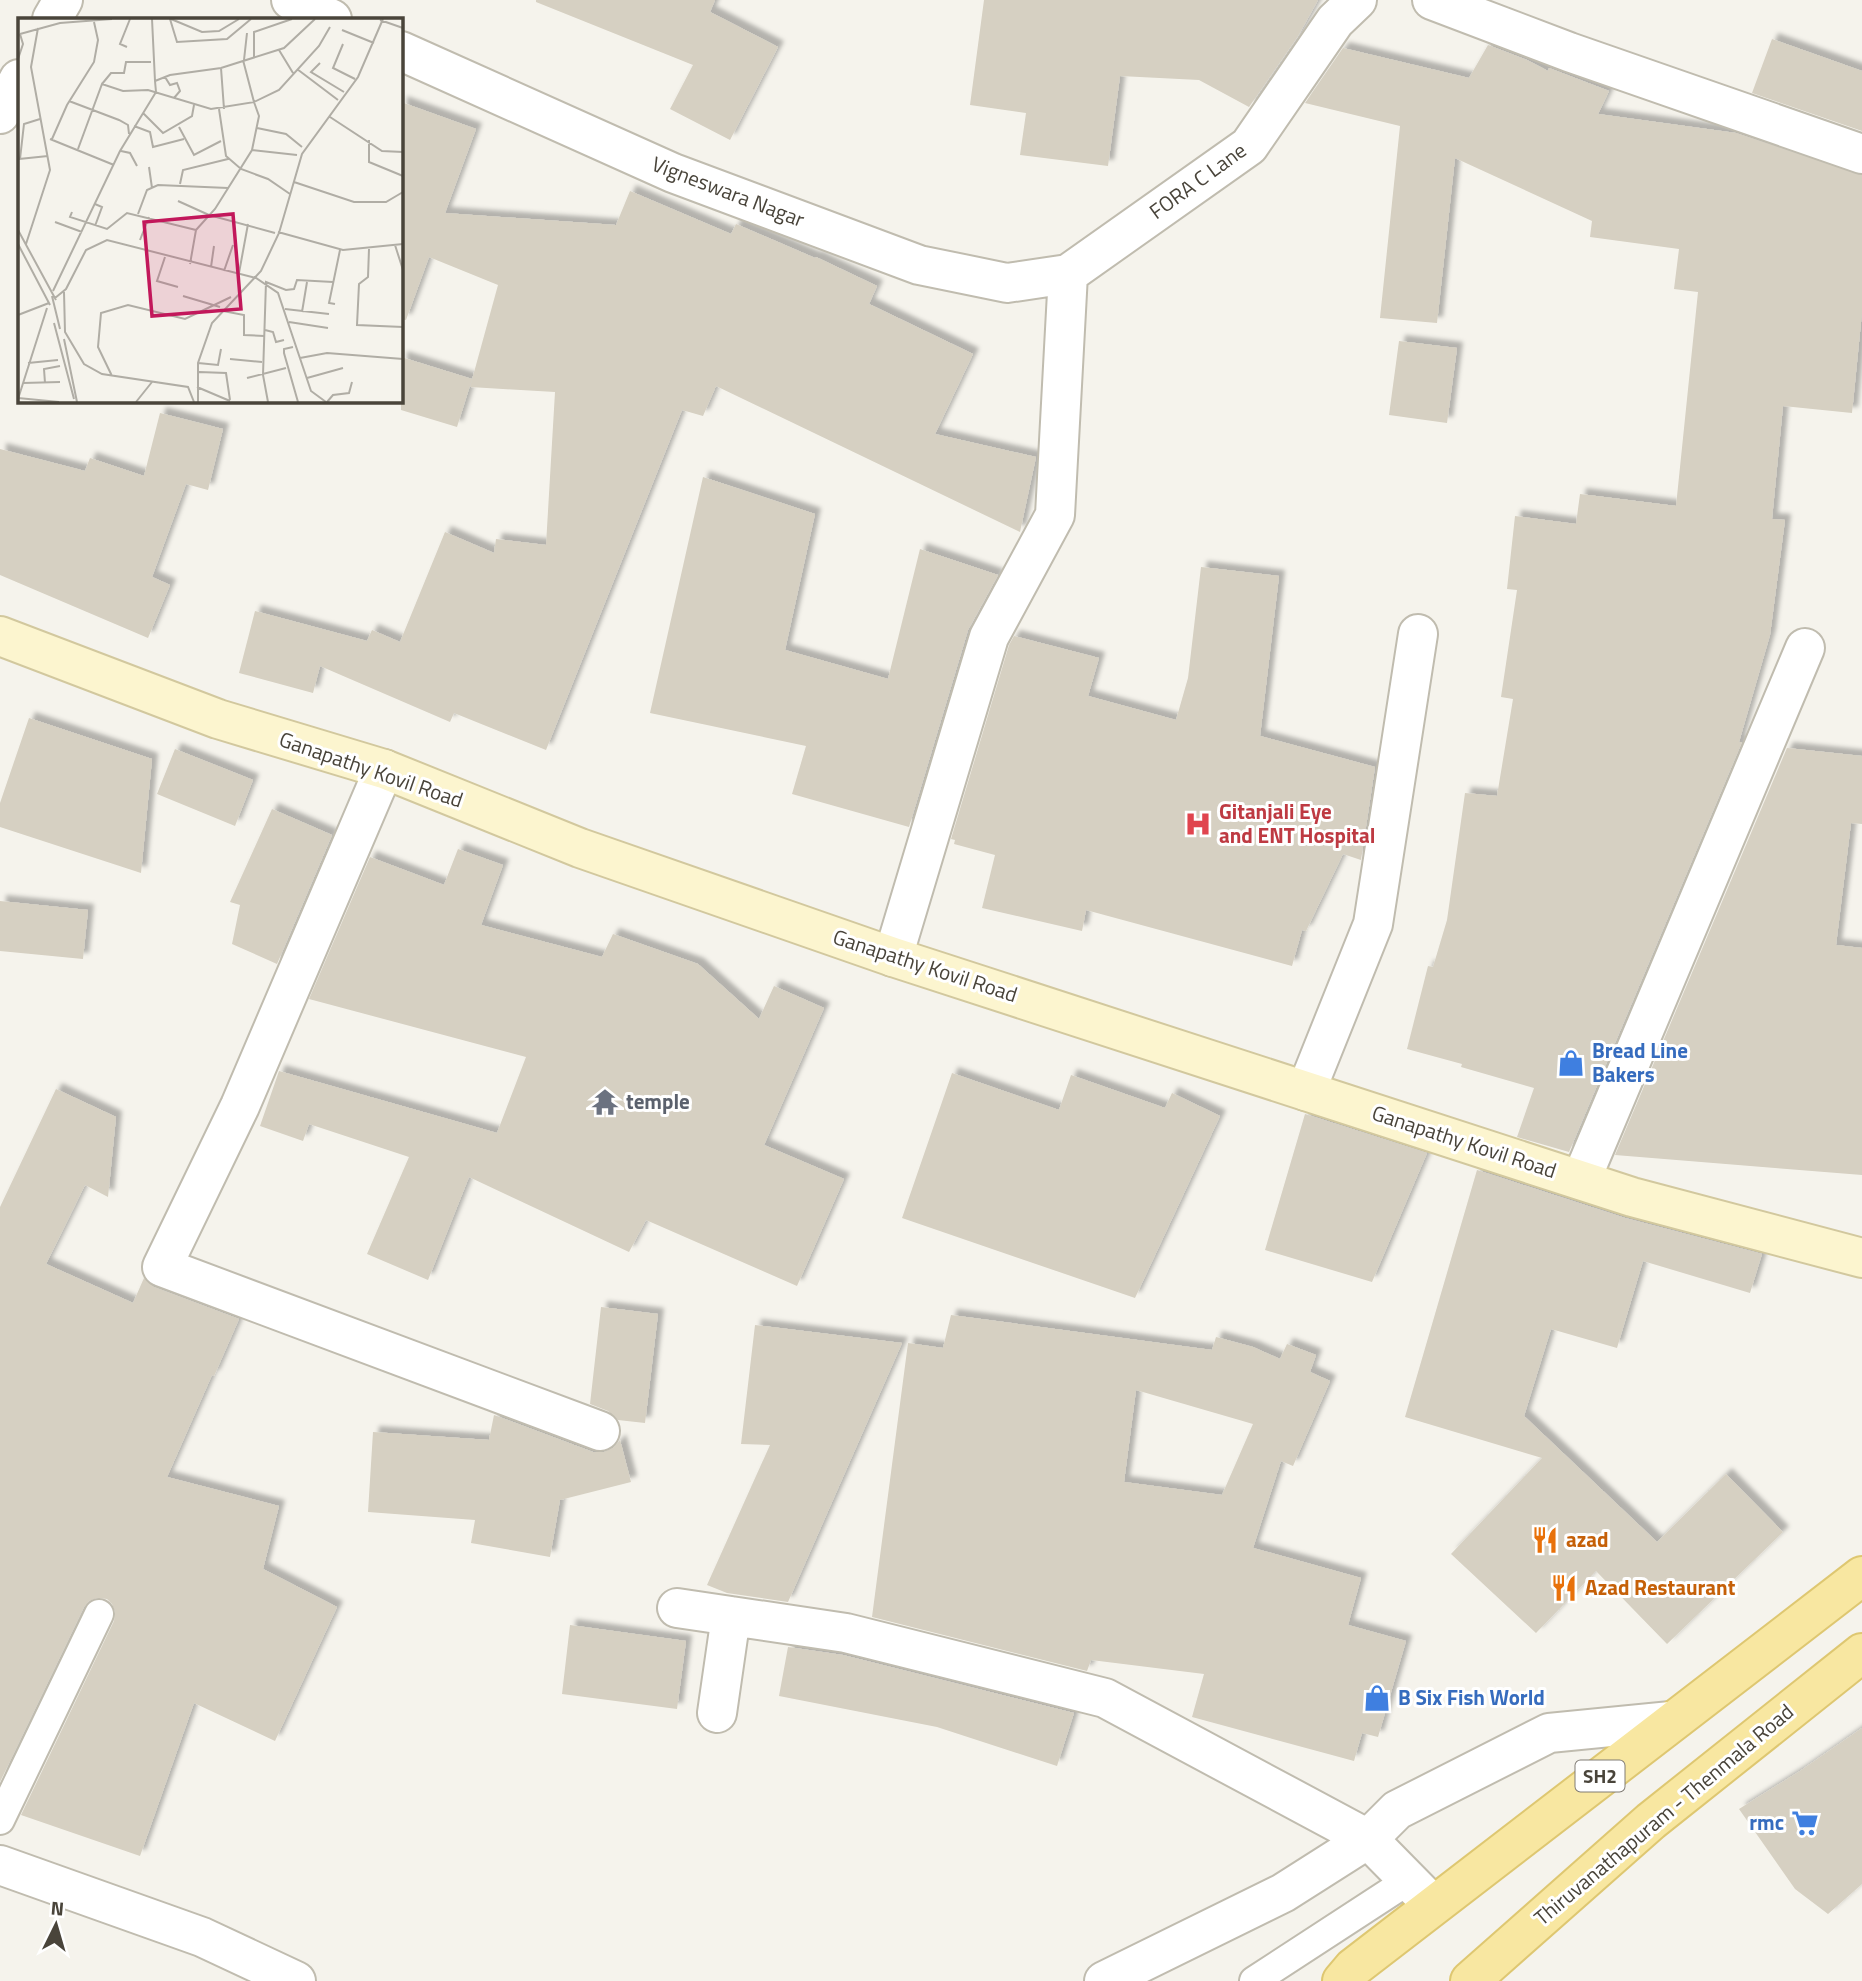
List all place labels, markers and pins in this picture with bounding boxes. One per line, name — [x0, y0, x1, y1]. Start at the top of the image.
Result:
place label: Gitanjali Eye and ENT Hospital — [1219, 795, 1375, 851]
hospital icon: Gitanjali Eye and ENT Hospital — [1183, 809, 1213, 839]
place label: Bread Line Bakers — [1592, 1034, 1688, 1090]
shop icon: Bread Line Bakers — [1556, 1048, 1586, 1078]
place label: temple — [626, 1085, 690, 1117]
temple icon: temple — [590, 1087, 620, 1117]
place label: azad — [1566, 1523, 1609, 1555]
restaurant icon: azad — [1530, 1525, 1560, 1555]
place label: Azad Restaurant — [1585, 1571, 1736, 1603]
restaurant icon: Azad Restaurant — [1549, 1573, 1579, 1603]
place label: B Six Fish World — [1398, 1681, 1545, 1713]
shop icon: B Six Fish World — [1362, 1683, 1392, 1713]
place label: rmc — [1749, 1806, 1784, 1838]
supermarket icon: rmc — [1790, 1808, 1820, 1838]

